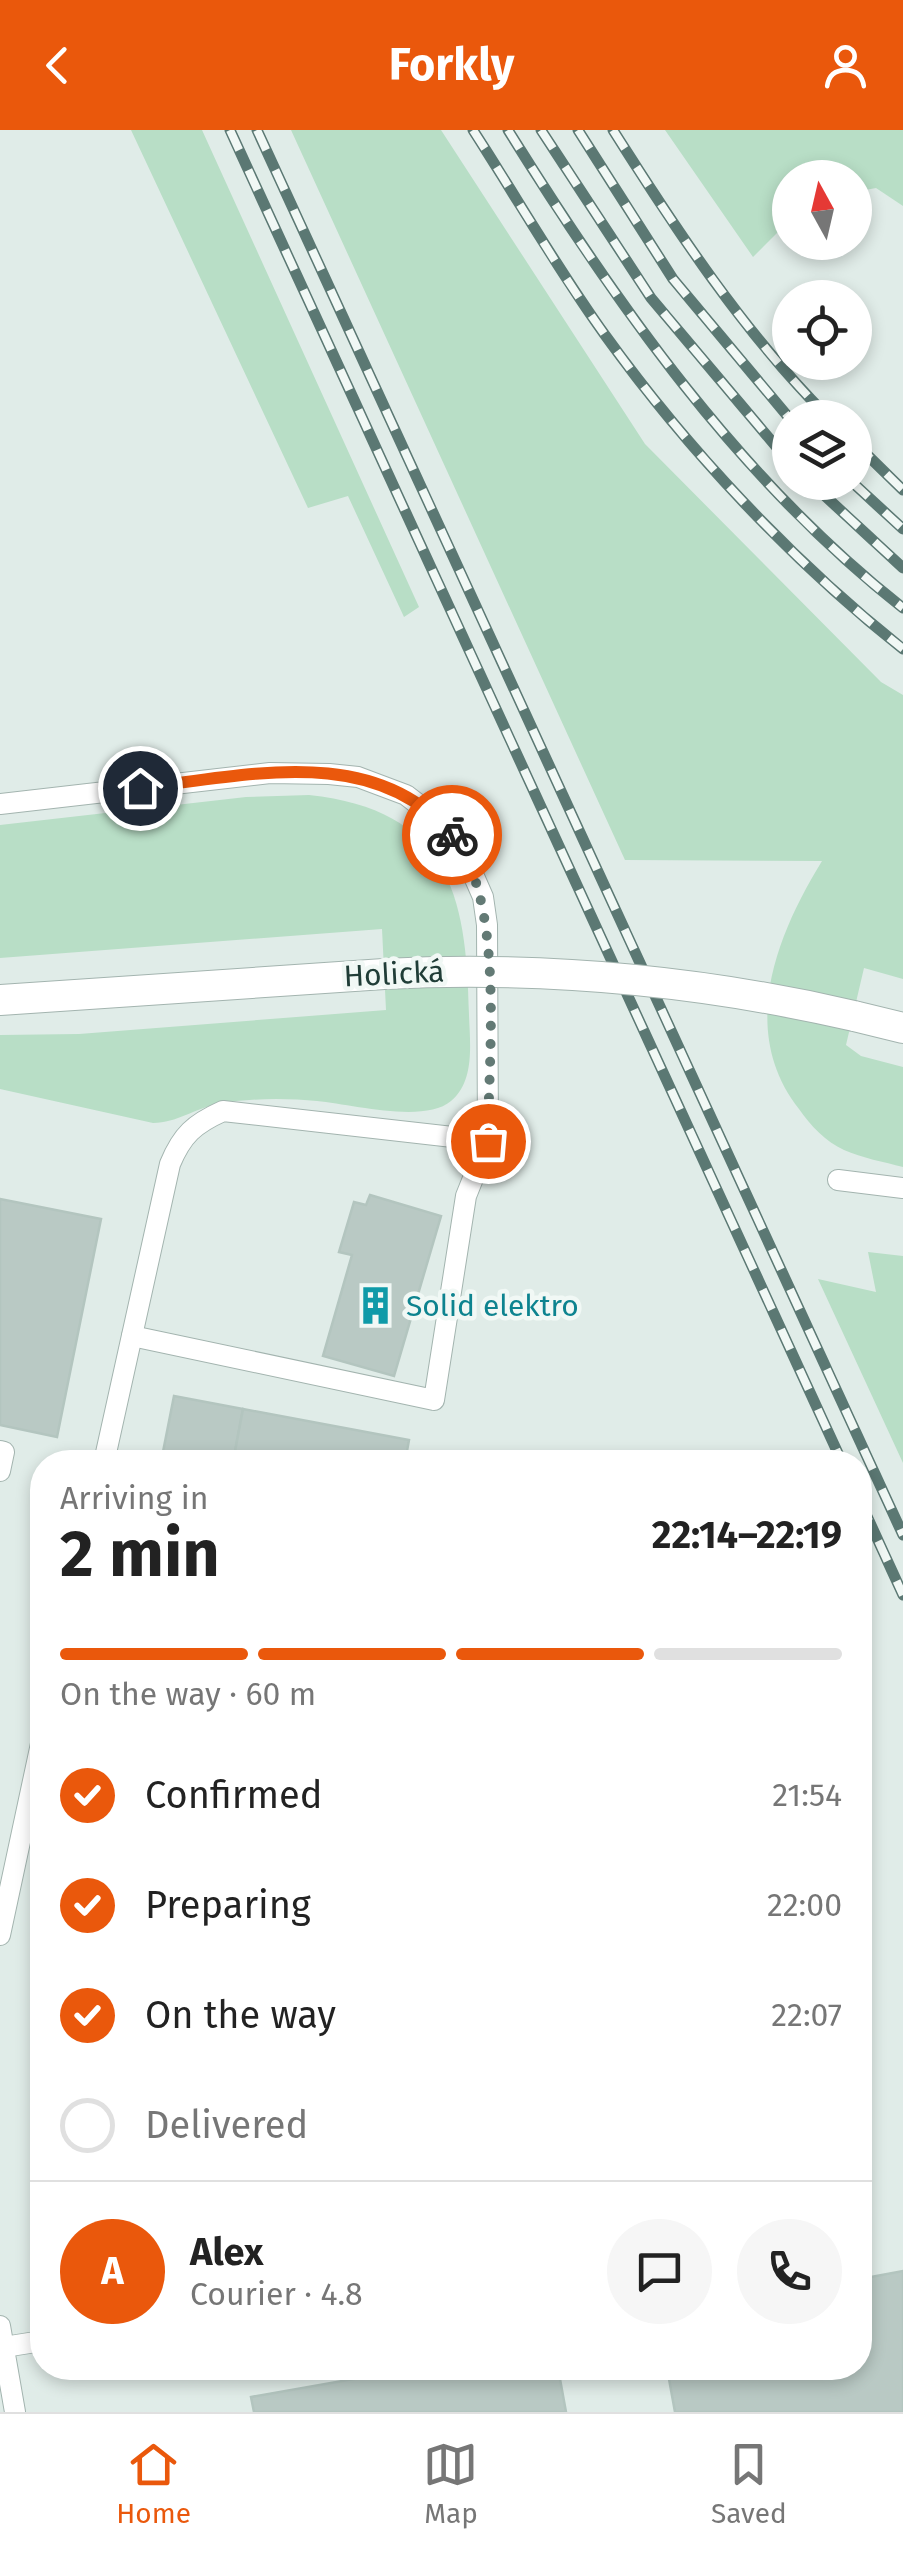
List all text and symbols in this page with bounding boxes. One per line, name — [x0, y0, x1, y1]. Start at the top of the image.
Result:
icon: back — [30, 38, 85, 93]
text: Forkly — [389, 38, 514, 92]
icon: person — [818, 38, 873, 93]
north arrow — [772, 160, 872, 260]
map controls — [772, 160, 872, 500]
button: locate — [772, 280, 872, 380]
button: layers — [772, 400, 872, 500]
pin — [98, 746, 183, 831]
icon: home — [113, 761, 168, 816]
courier — [402, 785, 502, 885]
icon: bike — [425, 808, 480, 863]
street label: Holická — [343, 953, 445, 995]
pin — [446, 1099, 531, 1184]
icon: bag — [461, 1114, 516, 1169]
building icon: Solid elektro — [355, 1285, 397, 1327]
place label: Solid elektro — [406, 1288, 579, 1324]
text: Arriving in — [60, 1479, 208, 1517]
text: 22:14–22:19 — [652, 1512, 842, 1558]
text: 2 min — [60, 1515, 220, 1593]
text: On the way · 60 m — [60, 1675, 316, 1713]
icon: check — [60, 1768, 115, 1823]
text: Confirmed — [145, 1772, 323, 1818]
text: 21:54 — [772, 1776, 842, 1814]
icon: check — [60, 1878, 115, 1933]
text: Preparing — [145, 1882, 311, 1928]
text: 22:00 — [767, 1886, 842, 1924]
icon: check — [60, 1988, 115, 2043]
text: On the way — [145, 1992, 336, 2038]
text: 22:07 — [771, 1996, 842, 2034]
text: Delivered — [145, 2102, 308, 2148]
button: chat — [607, 2219, 712, 2324]
button: phone — [737, 2219, 842, 2324]
text: Alex — [190, 2229, 263, 2275]
text: A — [101, 2248, 124, 2294]
text: Courier · 4.8 — [190, 2275, 363, 2313]
tab: Home — [116, 2437, 191, 2530]
tab: Map — [423, 2437, 478, 2530]
tab: Saved — [711, 2437, 787, 2530]

